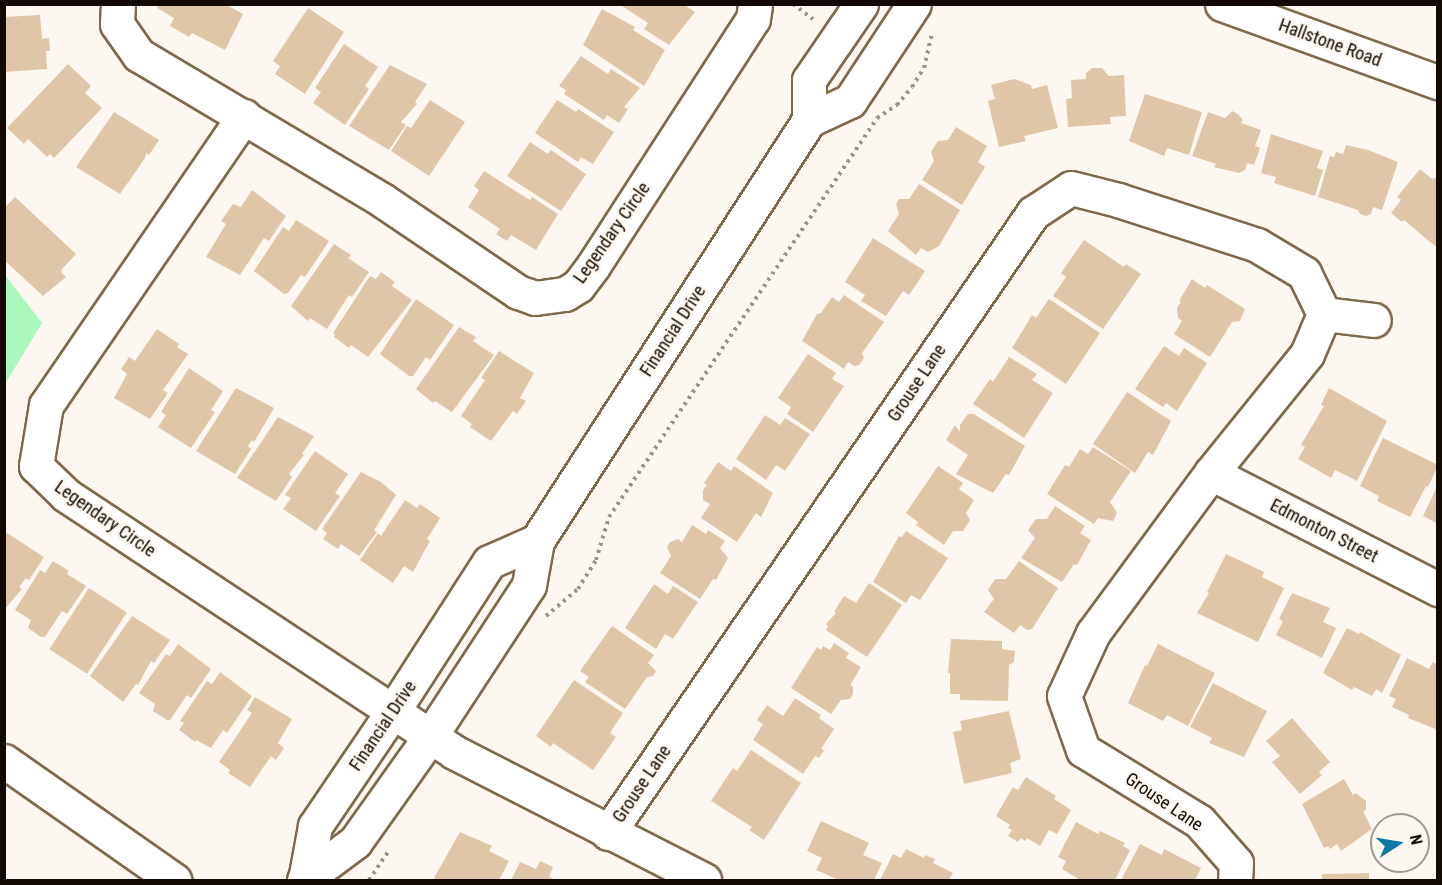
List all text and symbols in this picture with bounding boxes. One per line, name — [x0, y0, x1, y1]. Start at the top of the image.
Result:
street label: Hallstone Road — [1276, 14, 1384, 72]
street label: Legendary Circle — [569, 178, 655, 288]
street label: Financial Drive — [636, 281, 710, 381]
street label: Grouse Lane — [883, 340, 951, 426]
street label: Legendary Circle — [50, 476, 160, 562]
street label: Edmonton Street — [1266, 495, 1382, 567]
street label: Financial Drive — [345, 677, 421, 775]
street label: Grouse Lane — [608, 741, 676, 827]
street label: Grouse Lane — [1121, 768, 1207, 836]
north arrow — [1370, 813, 1430, 873]
text: N — [1406, 833, 1426, 846]

